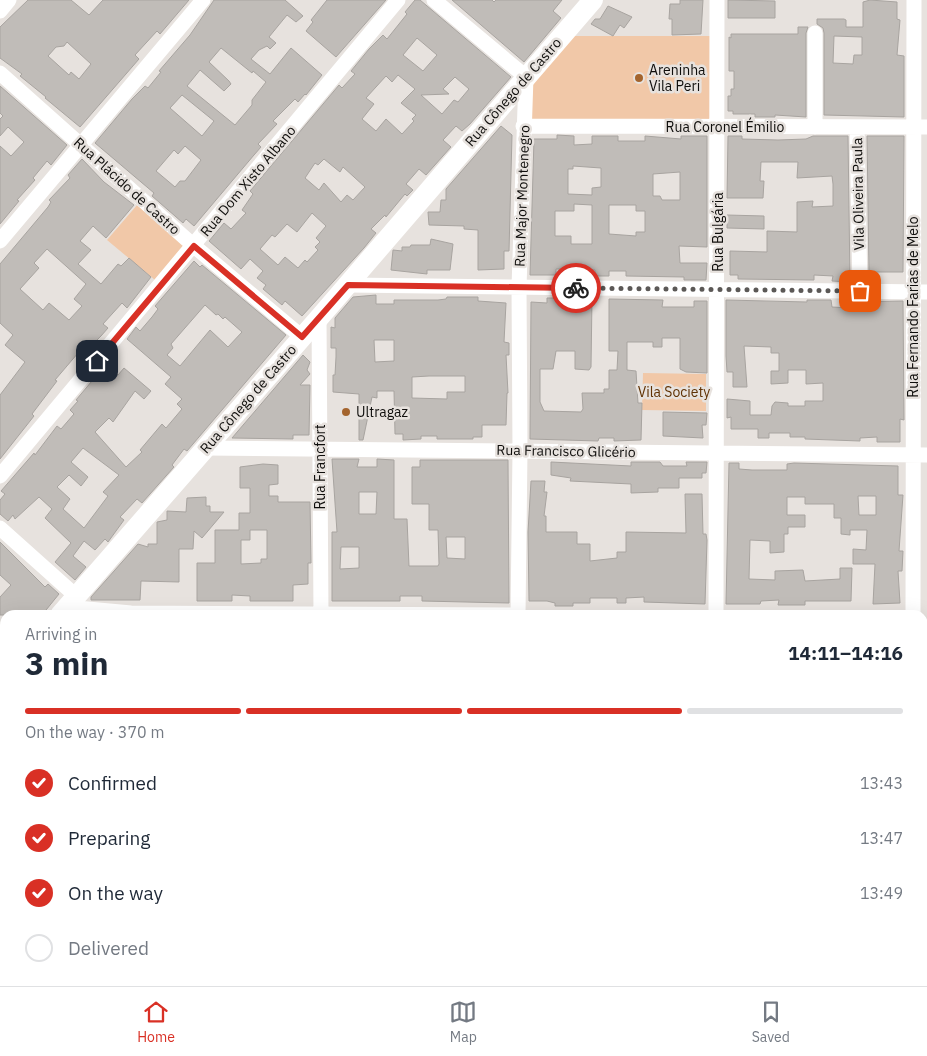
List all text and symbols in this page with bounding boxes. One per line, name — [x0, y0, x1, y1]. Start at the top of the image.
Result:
street label: Rua Cônego de Castro — [461, 34, 565, 150]
place label: Areninha Vila Peri — [649, 61, 706, 95]
marker: Areninha Vila Peri — [633, 72, 645, 84]
street label: Rua Coronel Émilio — [666, 117, 785, 136]
street label: Rua Dom Xisto Albano — [196, 122, 300, 240]
street label: Rua Major Montenegro — [511, 125, 533, 267]
street label: Rua Plácido de Castro — [70, 133, 184, 239]
street label: Vila Oliveira Paula — [848, 137, 868, 251]
street label: Rua Bulgária — [709, 192, 727, 272]
street label: Rua Fernando Farias de Melo — [904, 216, 922, 398]
courier — [551, 263, 601, 313]
pin — [839, 270, 881, 312]
icon: bike — [562, 274, 590, 302]
icon: bag — [846, 277, 874, 305]
pin — [76, 340, 118, 382]
street label: Rua Cônego de Castro — [196, 341, 300, 457]
icon: home — [83, 347, 111, 375]
park label: Vila Society — [638, 383, 710, 401]
place label: Ultragaz — [356, 403, 409, 421]
marker: Ultragaz — [340, 406, 352, 418]
street label: Rua Francfort — [311, 424, 329, 510]
street label: Rua Francisco Glicério — [496, 441, 636, 461]
text: Arriving in — [25, 624, 97, 644]
text: 14:11–14:16 — [788, 641, 903, 665]
text: 3 min — [25, 642, 109, 684]
text: On the way · 370 m — [25, 722, 164, 742]
icon: check — [25, 769, 53, 797]
text: Confirmed — [68, 771, 157, 795]
text: 13:43 — [860, 773, 903, 793]
icon: check — [25, 824, 53, 852]
text: Preparing — [68, 826, 150, 850]
text: 13:47 — [860, 828, 903, 848]
icon: check — [25, 879, 53, 907]
text: On the way — [68, 881, 163, 905]
text: 13:49 — [860, 883, 903, 903]
text: Delivered — [68, 936, 149, 960]
tab: Home — [137, 998, 175, 1046]
tab: Map — [449, 998, 477, 1046]
tab: Saved — [752, 998, 790, 1046]

